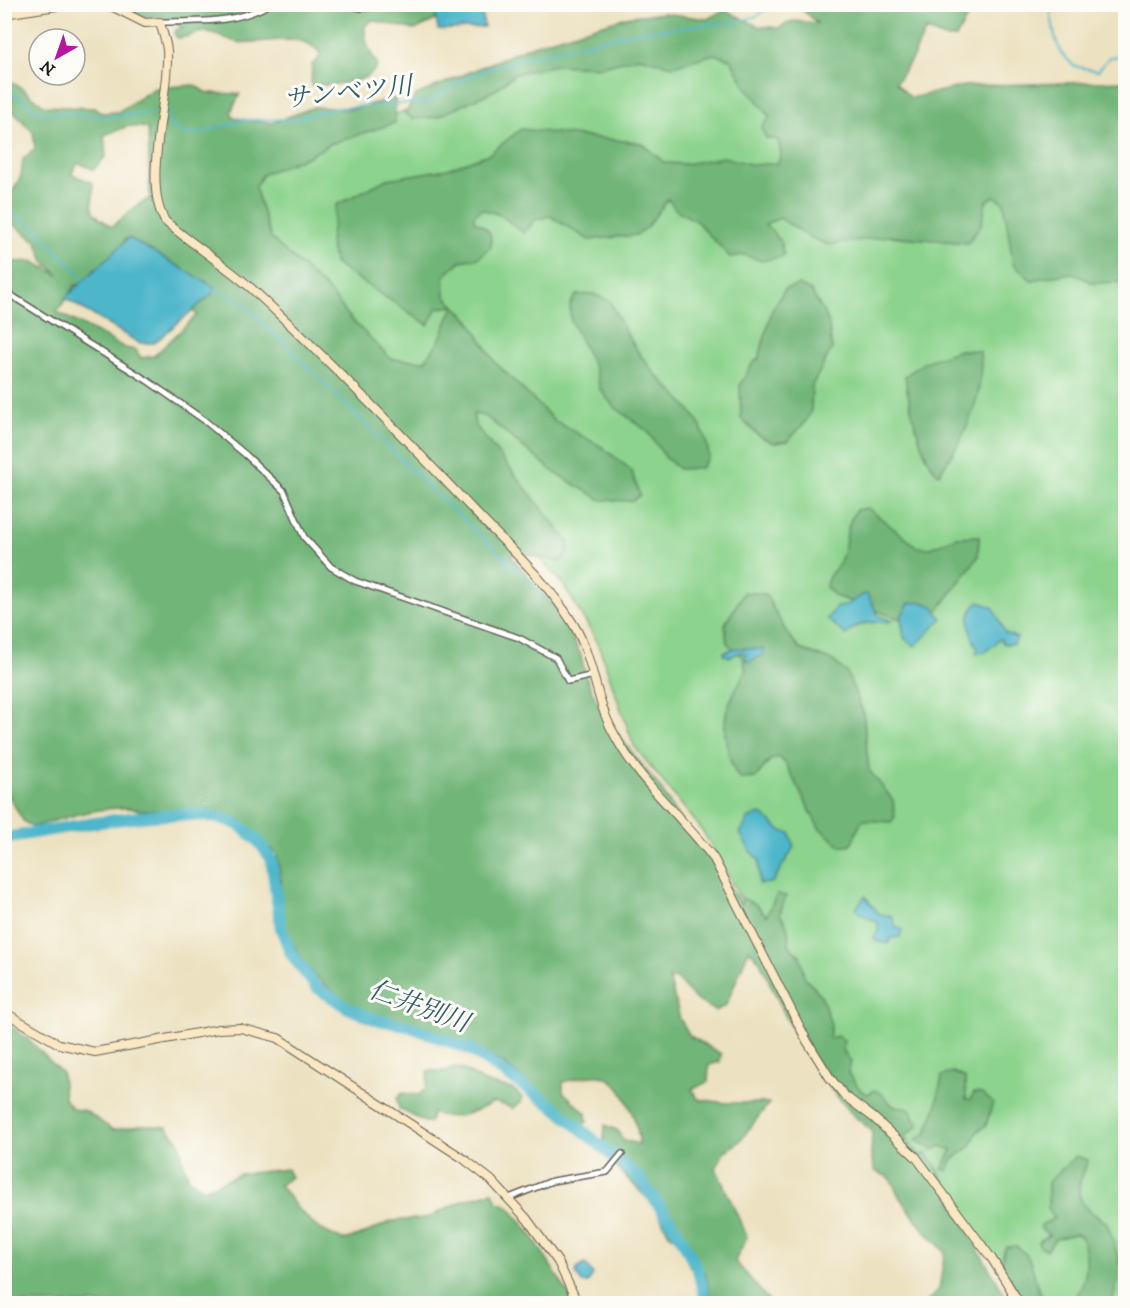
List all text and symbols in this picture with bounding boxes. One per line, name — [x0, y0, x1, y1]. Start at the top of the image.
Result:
north arrow — [27, 27, 87, 87]
text: N — [37, 56, 59, 80]
water label: サンベツ川 — [282, 70, 417, 116]
water label: 仁井別川 — [364, 974, 476, 1041]

